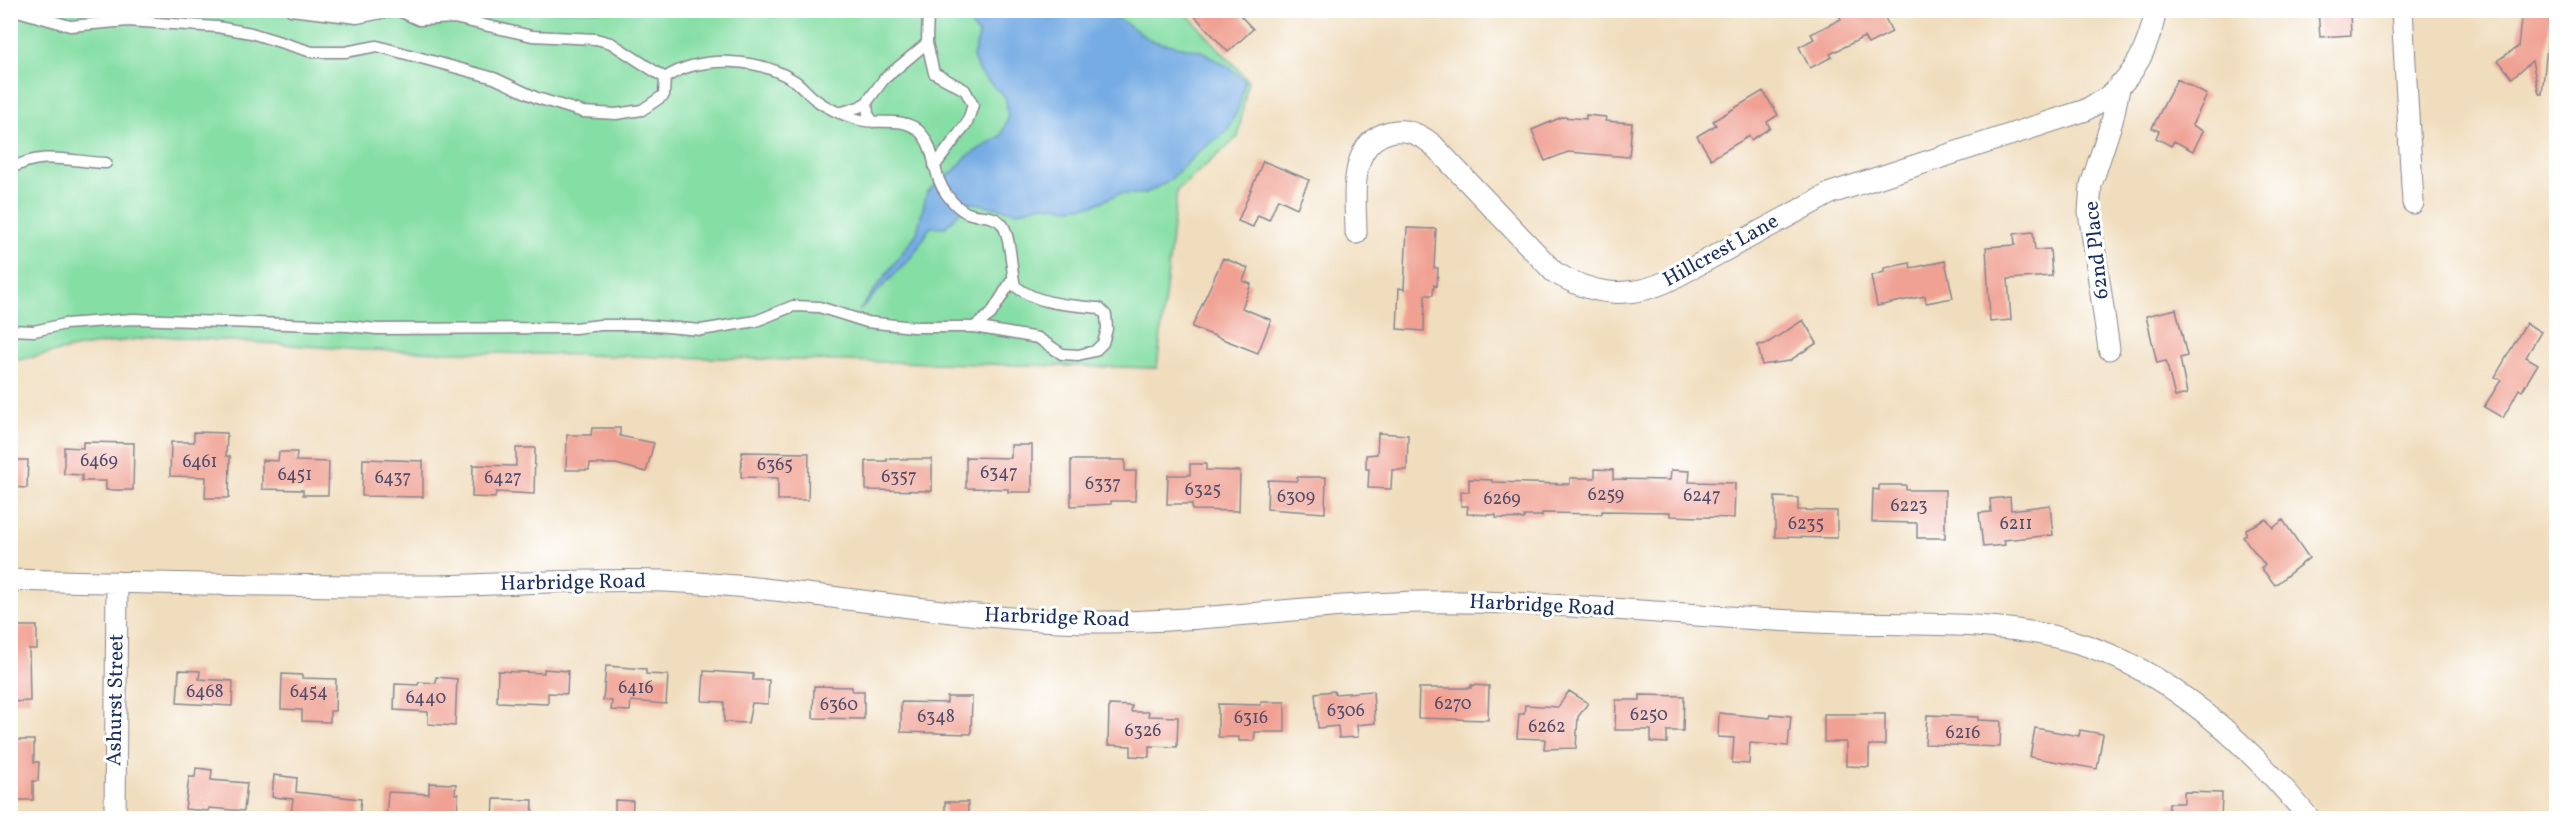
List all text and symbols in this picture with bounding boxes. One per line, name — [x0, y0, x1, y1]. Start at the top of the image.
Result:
street label: 62nd Place — [2077, 199, 2117, 301]
street label: Hillcrest Lane — [1658, 207, 1784, 295]
house number: 6469 — [80, 449, 118, 474]
house number: 6461 — [182, 450, 218, 475]
house number: 6365 — [757, 453, 793, 478]
house number: 6347 — [980, 461, 1018, 486]
house number: 6451 — [278, 463, 312, 488]
house number: 6357 — [881, 465, 917, 490]
house number: 6437 — [375, 466, 411, 491]
house number: 6427 — [484, 466, 522, 491]
house number: 6337 — [1085, 472, 1121, 497]
house number: 6325 — [1185, 478, 1221, 503]
house number: 6259 — [1588, 483, 1624, 508]
house number: 6247 — [1683, 484, 1721, 509]
house number: 6309 — [1277, 485, 1315, 510]
house number: 6269 — [1483, 487, 1521, 512]
house number: 6223 — [1890, 494, 1928, 519]
house number: 6235 — [1788, 512, 1824, 537]
house number: 6211 — [2000, 512, 2032, 537]
street label: Harbridge Road — [500, 567, 646, 599]
street label: Harbridge Road — [1468, 588, 1616, 624]
street label: Harbridge Road — [984, 601, 1130, 635]
street label: Ashurst Street — [100, 633, 132, 767]
house number: 6416 — [618, 676, 654, 701]
house number: 6468 — [186, 680, 224, 705]
house number: 6454 — [290, 680, 328, 705]
house number: 6440 — [406, 686, 446, 711]
house number: 6270 — [1434, 692, 1472, 717]
house number: 6360 — [820, 693, 858, 718]
house number: 6306 — [1327, 699, 1365, 724]
house number: 6250 — [1630, 703, 1668, 728]
house number: 6348 — [917, 705, 955, 730]
house number: 6316 — [1234, 706, 1268, 731]
house number: 6262 — [1528, 715, 1566, 740]
house number: 6326 — [1125, 719, 1161, 744]
house number: 6216 — [1946, 721, 1980, 746]

